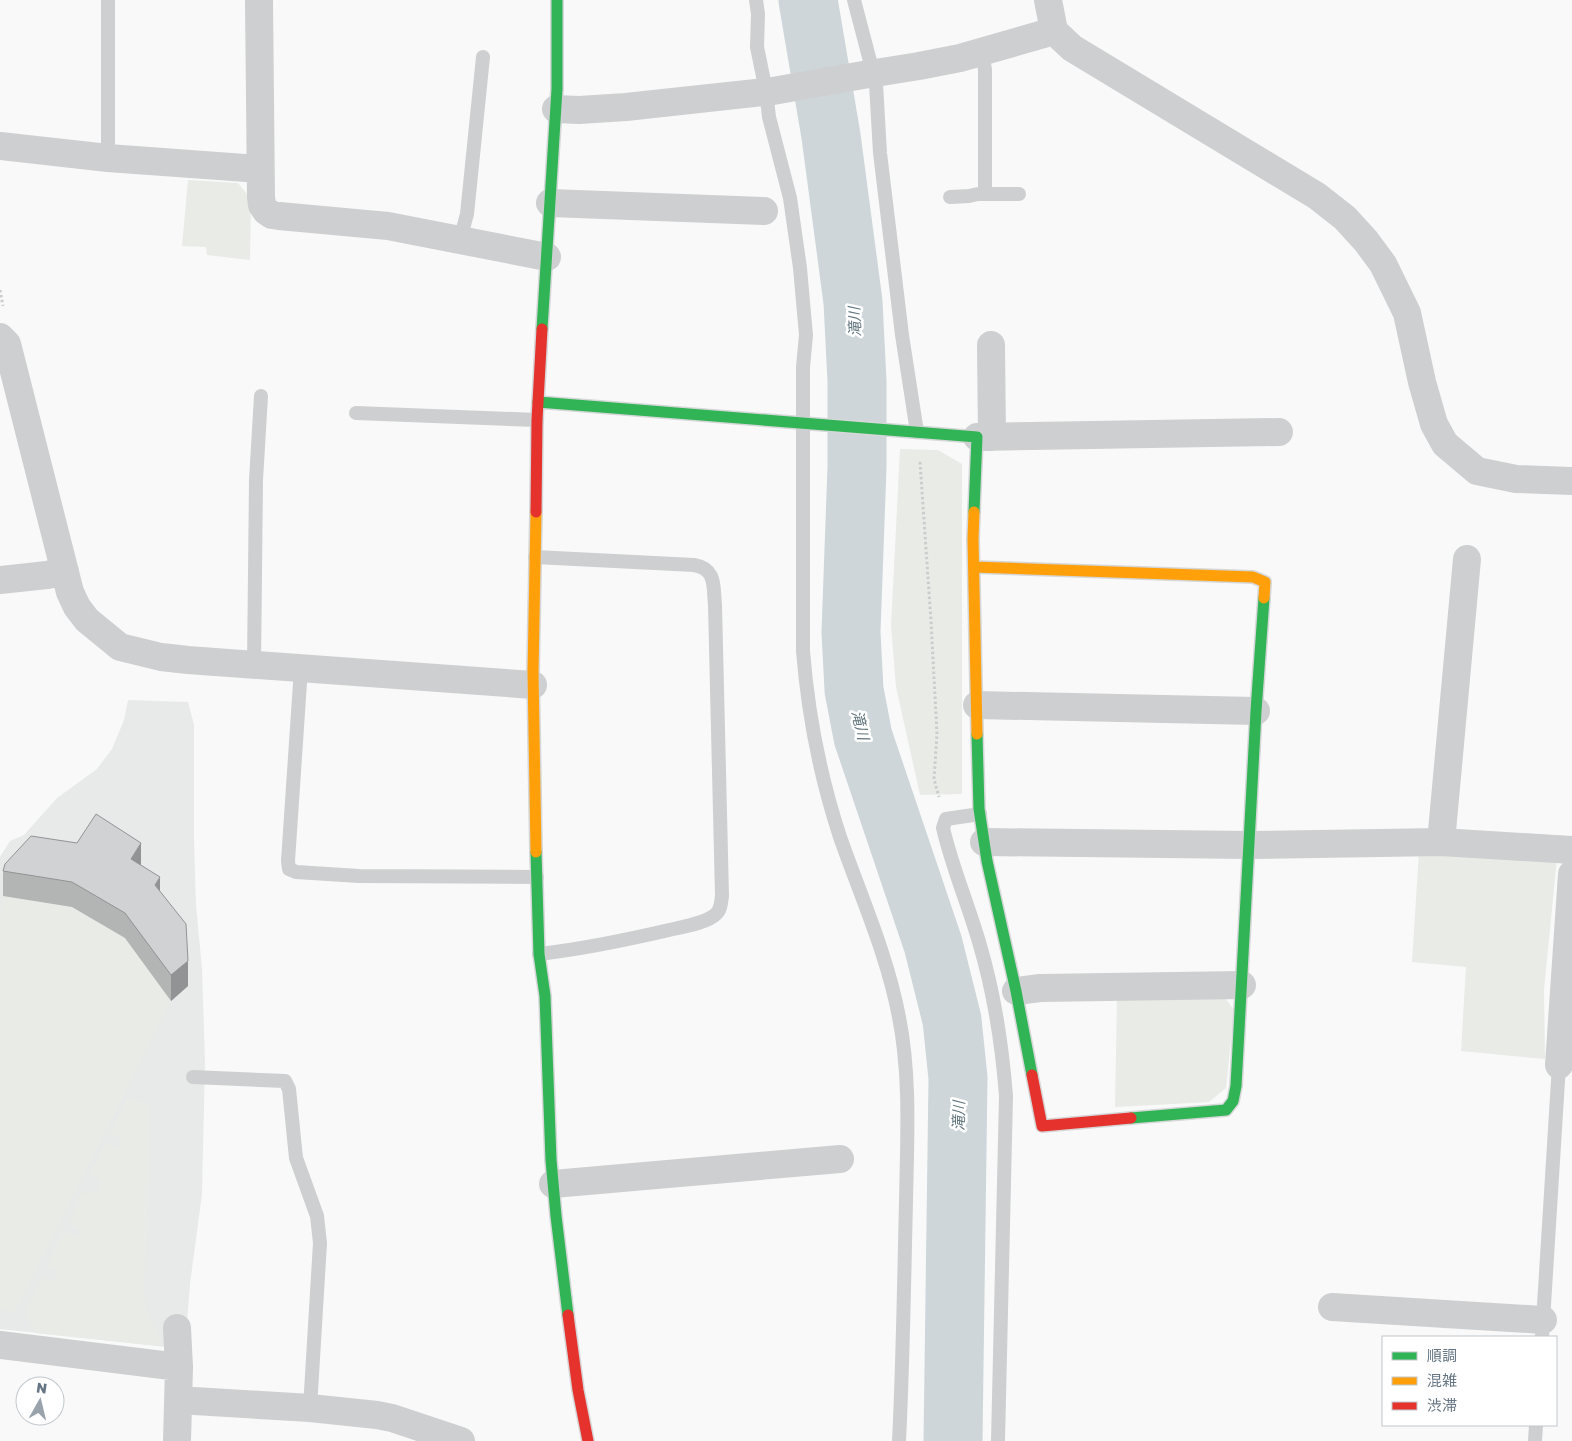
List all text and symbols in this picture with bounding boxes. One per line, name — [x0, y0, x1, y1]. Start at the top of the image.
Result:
water label: 滝川 — [844, 305, 864, 337]
water label: 滝川 — [849, 708, 874, 744]
water label: 滝川 — [949, 1099, 967, 1131]
legend — [1382, 1336, 1557, 1426]
text: 順調 — [1427, 1346, 1457, 1364]
text: 混雑 — [1427, 1371, 1457, 1389]
north arrow — [15, 1376, 65, 1426]
text: N — [35, 1378, 48, 1397]
text: 渋滞 — [1427, 1396, 1457, 1414]

